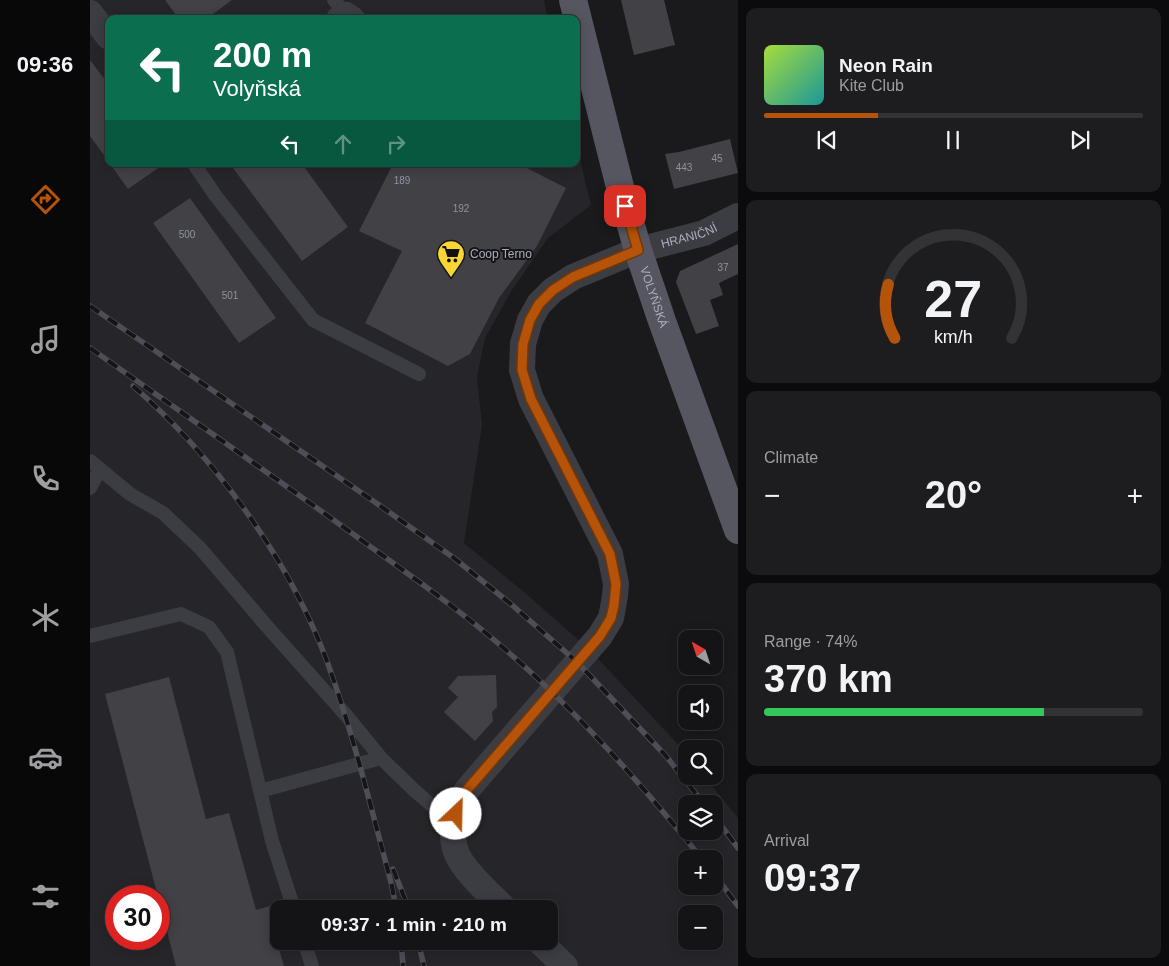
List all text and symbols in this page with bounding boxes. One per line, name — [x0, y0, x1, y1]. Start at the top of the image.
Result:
icon: left — [130, 35, 195, 100]
text: 200 m — [213, 35, 312, 74]
text: 09:36 — [17, 52, 73, 77]
text: Neon Rain — [839, 55, 933, 76]
text: Volyňská — [213, 76, 301, 101]
text: Kite Club — [839, 77, 904, 94]
icon: previous — [813, 126, 841, 154]
icon: pause — [939, 126, 967, 154]
icon: next — [1066, 126, 1094, 154]
icon: left — [276, 130, 304, 158]
icon: ahead — [329, 130, 357, 158]
icon: right — [382, 130, 410, 158]
house number: 45 — [711, 153, 723, 164]
house number: 443 — [676, 162, 693, 173]
house number: 189 — [394, 175, 411, 186]
icon: directions — [28, 182, 63, 217]
pin — [604, 185, 646, 227]
icon: arrive — [611, 192, 639, 220]
house number: 192 — [453, 203, 470, 214]
street label: HRANIČNÍ — [659, 219, 720, 251]
house number: 500 — [179, 229, 196, 240]
supermarket icon: Coop Terno — [436, 239, 466, 278]
place label: Coop Terno — [470, 247, 532, 261]
house number: 37 — [717, 262, 729, 273]
street label: VOLYŇSKÁ — [637, 265, 672, 330]
text: 27 — [925, 270, 982, 328]
house number: 501 — [222, 290, 239, 301]
icon: music — [28, 322, 63, 357]
text: km/h — [934, 327, 973, 347]
text: Climate — [764, 449, 818, 466]
icon: phone — [28, 461, 63, 496]
text: 20° — [925, 474, 982, 516]
text: − — [764, 480, 780, 511]
text: + — [1127, 480, 1143, 511]
icon: climate — [28, 600, 63, 635]
north arrow — [678, 630, 722, 675]
map controls — [678, 630, 723, 950]
text: Range · 74% — [764, 633, 857, 650]
text: 370 km — [764, 658, 893, 700]
button: sound — [678, 685, 723, 730]
icon: car — [28, 740, 63, 775]
button: search — [678, 740, 723, 785]
position arrow — [429, 787, 481, 839]
button: layers — [678, 795, 723, 840]
text: Arrival — [764, 832, 809, 849]
button: + — [678, 850, 723, 895]
text: 09:37 — [764, 857, 861, 899]
icon: filters — [28, 879, 63, 914]
speed limit sign: 30 — [105, 885, 170, 950]
button: − — [678, 905, 723, 950]
text: 09:37 · 1 min · 210 m — [321, 914, 507, 935]

